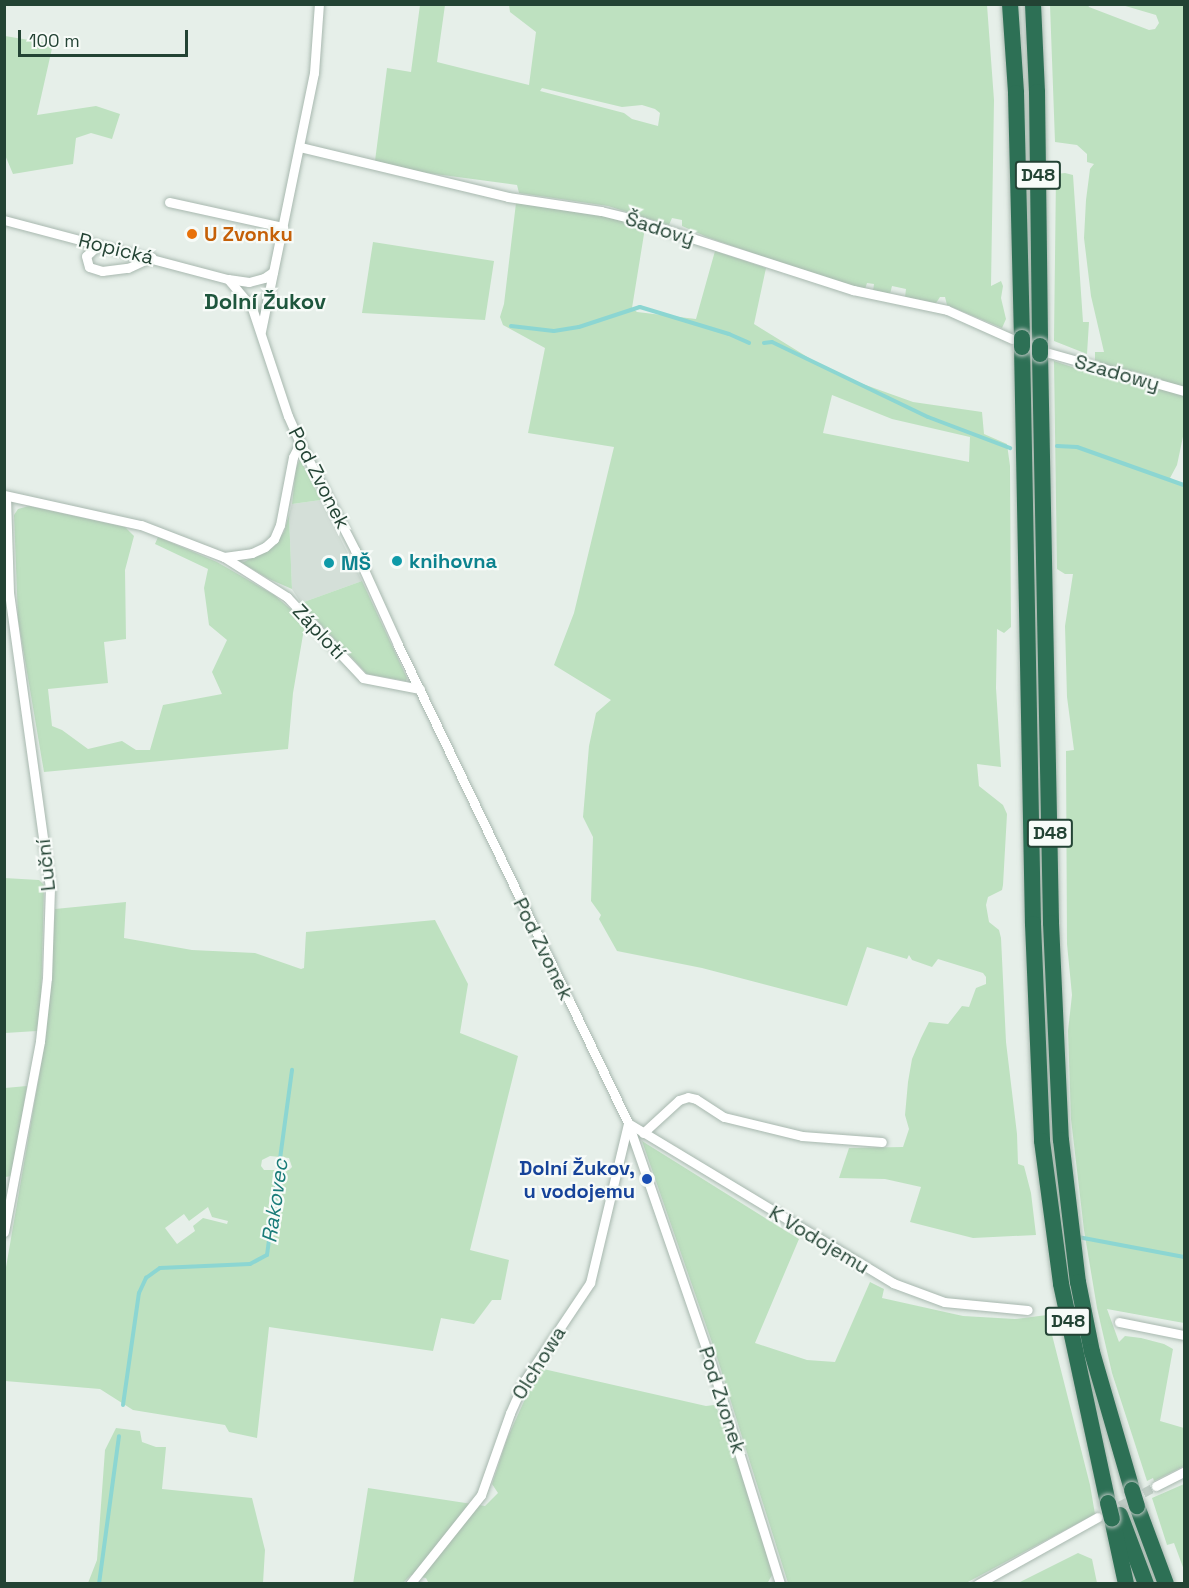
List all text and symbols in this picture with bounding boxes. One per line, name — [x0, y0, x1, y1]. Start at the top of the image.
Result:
scale bar — [21, 18, 190, 56]
text: 100 m — [29, 29, 80, 52]
road number: D48 — [1014, 160, 1062, 190]
street label: Šadový — [622, 207, 698, 251]
place label: U Zvonku — [204, 222, 293, 246]
marker: U Zvonku — [185, 227, 199, 241]
street label: Ropická — [76, 228, 156, 270]
district label: Dolní Žukov — [204, 289, 326, 315]
street label: Szadowy — [1072, 349, 1162, 397]
street label: Pod Zvonek — [283, 423, 355, 533]
place label: knihovna — [409, 549, 497, 573]
place label: MŠ — [341, 551, 371, 575]
marker: knihovna — [390, 554, 404, 568]
marker: MŠ — [322, 556, 336, 570]
street label: Záplotí — [287, 599, 351, 665]
road number: D48 — [1026, 818, 1074, 848]
street label: Luční — [31, 838, 61, 892]
street label: Pod Zvonek — [508, 894, 578, 1004]
place label: Dolní Žukov, u vodojemu — [519, 1156, 635, 1203]
water label: Rakovec — [257, 1157, 293, 1245]
marker: Dolní Žukov, u vodojemu — [640, 1172, 654, 1186]
street label: K Vodojemu — [765, 1201, 873, 1279]
road number: D48 — [1044, 1306, 1092, 1336]
street label: Olchowa — [507, 1322, 571, 1404]
street label: Pod Zvonek — [693, 1344, 751, 1456]

